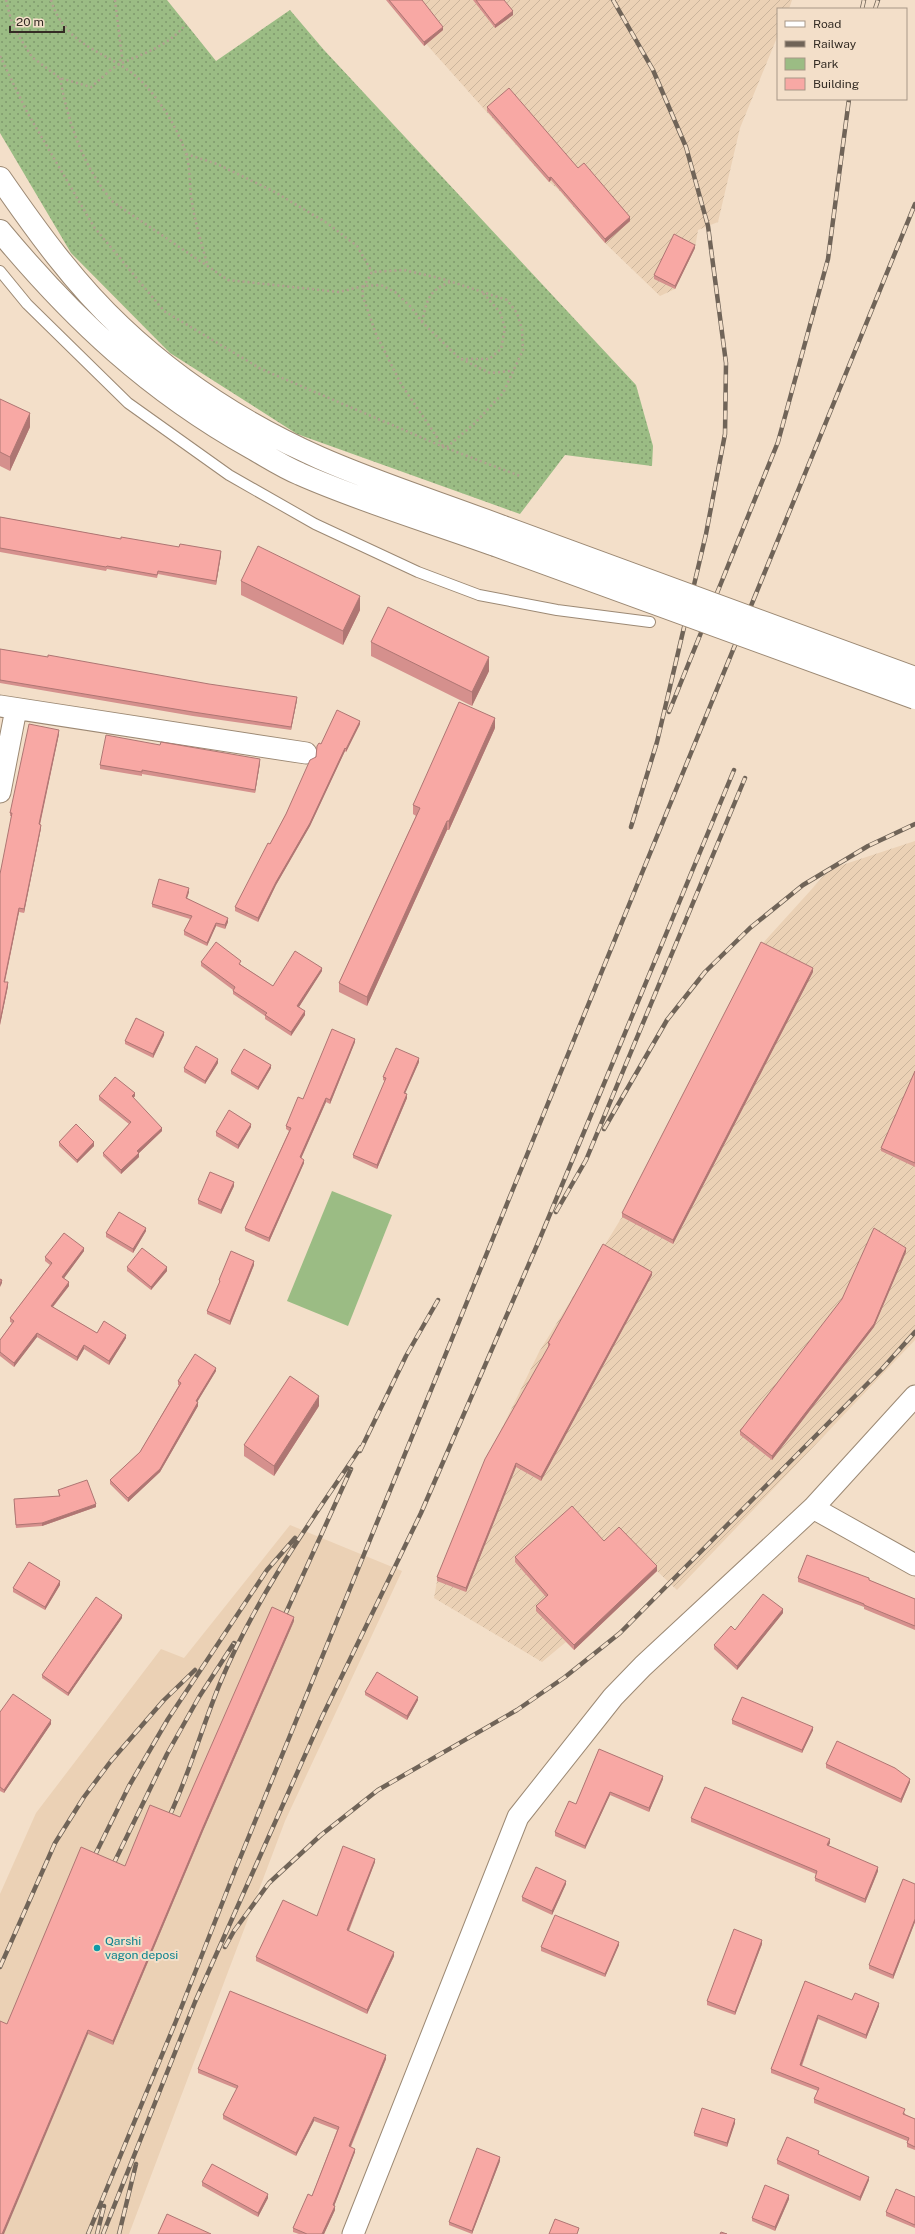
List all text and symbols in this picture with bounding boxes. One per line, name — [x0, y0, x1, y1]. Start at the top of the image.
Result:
scale bar — [10, 8, 64, 34]
legend — [777, 8, 907, 100]
text: 20 m — [16, 15, 44, 29]
text: Road — [813, 17, 841, 31]
text: Railway — [813, 37, 857, 51]
text: Park — [813, 57, 839, 71]
text: Building — [813, 77, 859, 91]
place label: Qarshi vagon deposi — [105, 1934, 178, 1962]
marker: Qarshi vagon deposi — [92, 1943, 102, 1953]

